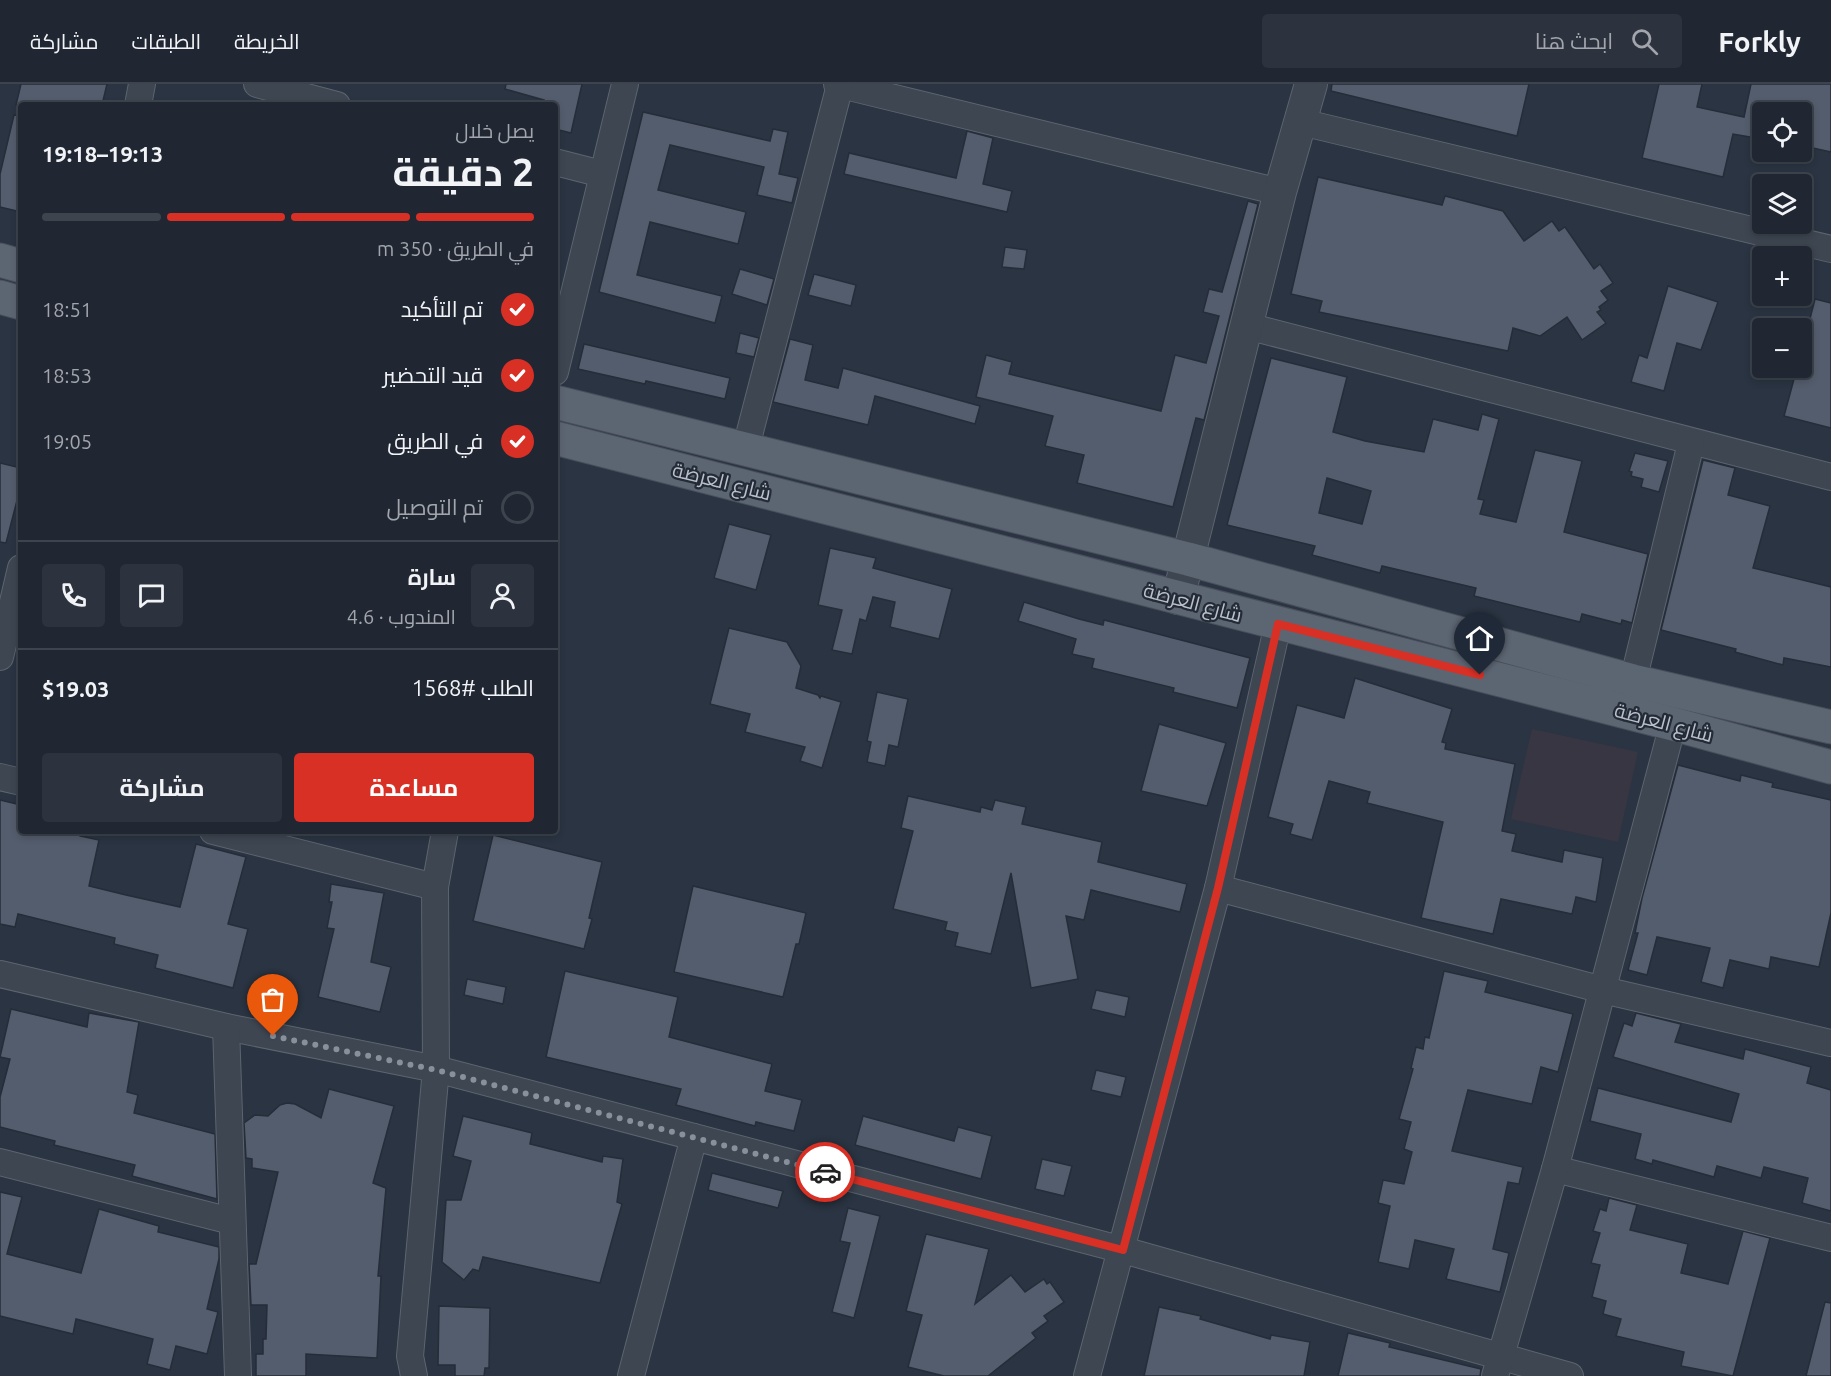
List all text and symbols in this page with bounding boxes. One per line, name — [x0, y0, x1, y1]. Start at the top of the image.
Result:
search box — [1262, 14, 1682, 68]
icon: search — [1628, 25, 1661, 58]
text: Forkly — [1718, 26, 1801, 57]
text: ابحث هنا — [1535, 28, 1613, 53]
text: مشاركة — [30, 29, 99, 53]
text: الطبقات — [132, 29, 201, 53]
text: الخريطة — [234, 29, 300, 53]
map controls — [1752, 102, 1812, 378]
button: locate — [1752, 102, 1812, 162]
text: يصل خلال — [455, 119, 534, 142]
text: 19:13–19:18 — [42, 141, 163, 166]
text: 2 دقيقة — [393, 150, 534, 193]
button: layers — [1752, 174, 1812, 234]
text: في الطريق · 350 m — [377, 237, 534, 260]
button: + — [1752, 246, 1812, 306]
icon: check — [501, 293, 534, 326]
text: تم التأكيد — [401, 296, 483, 321]
text: 18:51 — [42, 298, 92, 321]
button: − — [1752, 318, 1812, 378]
icon: check — [501, 359, 534, 392]
text: قيد التحضير — [383, 362, 483, 387]
text: 18:53 — [42, 364, 92, 387]
icon: check — [501, 425, 534, 458]
text: في الطريق — [387, 428, 483, 453]
text: 19:05 — [42, 430, 92, 453]
street label: شارع العرضة — [670, 458, 774, 507]
text: تم التوصيل — [387, 494, 483, 519]
button: phone — [42, 564, 105, 627]
button: chat — [120, 564, 183, 627]
text: سارة — [408, 564, 456, 589]
button: person — [471, 564, 534, 627]
street label: شارع العرضة — [1141, 578, 1245, 629]
text: المندوب · 4.6 — [347, 605, 456, 628]
pin — [1454, 613, 1505, 675]
icon: home — [1463, 622, 1496, 655]
text: الطلب #1568 — [412, 675, 534, 700]
text: $19.03 — [42, 676, 109, 701]
street label: شارع العرضة — [1612, 698, 1716, 749]
button: مشاركة — [42, 753, 282, 822]
button: مساعدة — [294, 753, 534, 822]
pin — [247, 974, 298, 1036]
icon: bag — [256, 983, 289, 1016]
courier — [795, 1142, 855, 1202]
icon: car — [809, 1156, 842, 1189]

